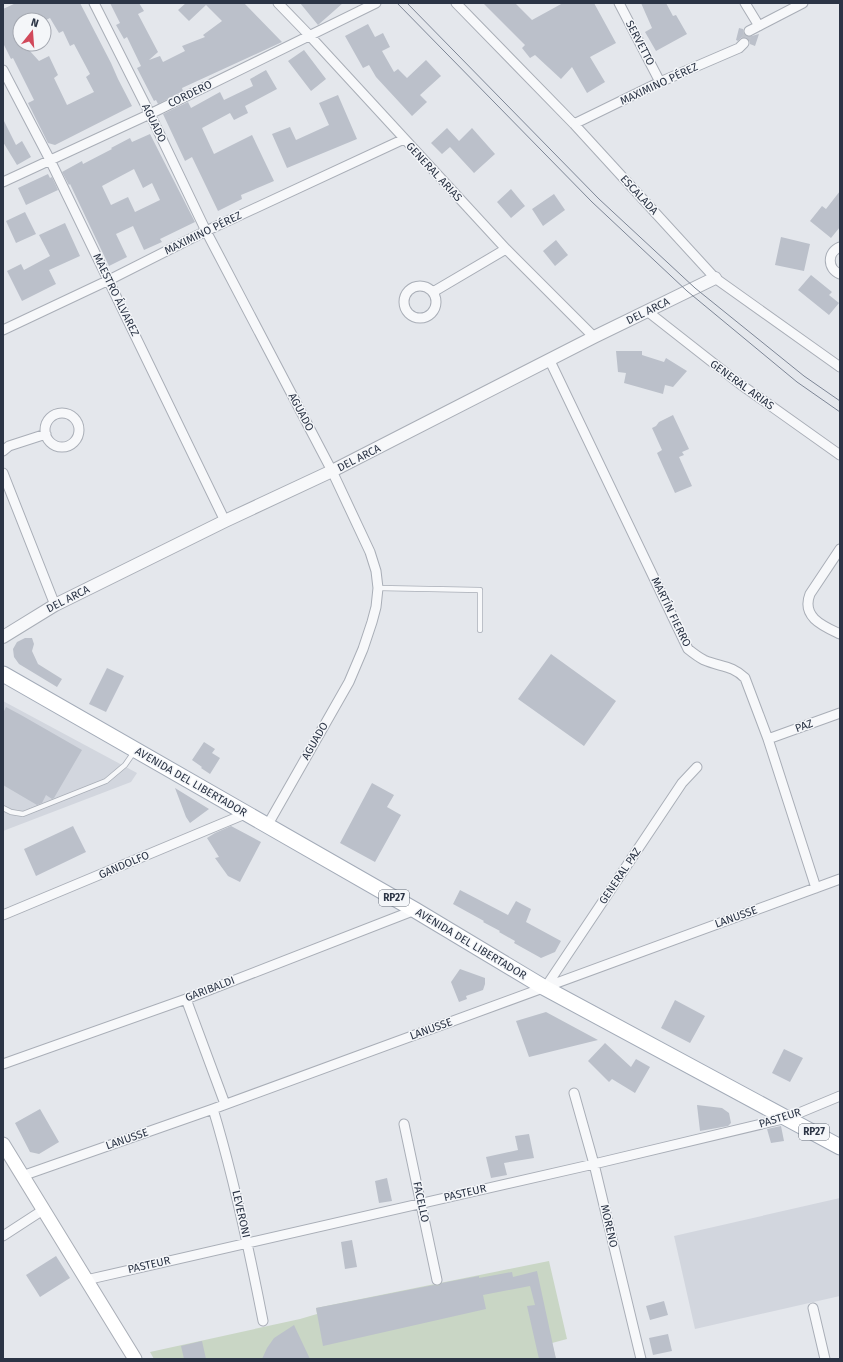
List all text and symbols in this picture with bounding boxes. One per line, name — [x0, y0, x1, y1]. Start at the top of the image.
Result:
north arrow — [12, 12, 52, 52]
text: N — [29, 16, 40, 30]
street label: SERVETTO — [623, 18, 657, 68]
street label: MAXIMINO PÉREZ — [618, 59, 700, 108]
street label: CORDERO — [166, 78, 214, 110]
street label: AGUADO — [139, 102, 169, 144]
street label: GENERAL ARIAS — [403, 140, 465, 204]
street label: ESCALADA — [617, 173, 661, 218]
street label: MAXIMINO PÉREZ — [162, 208, 244, 257]
street label: MAESTRO ÁLVAREZ — [90, 251, 143, 339]
street label: DEL ARCA — [624, 295, 672, 327]
street label: GENERAL ARIAS — [707, 357, 777, 413]
street label: AGUADO — [286, 391, 316, 433]
street label: DEL ARCA — [335, 441, 383, 474]
street label: MARTÍN FIERRO — [648, 575, 694, 649]
street label: DEL ARCA — [44, 582, 92, 615]
street label: PAZ — [793, 717, 815, 735]
street label: AGUADO — [299, 720, 331, 762]
street label: AVENIDA DEL LIBERTADOR — [133, 745, 250, 820]
street label: GENERAL PAZ — [596, 845, 644, 907]
street label: GANDOLFO — [97, 849, 151, 881]
road number: RP27 — [379, 890, 409, 906]
street label: LANUSSE — [713, 903, 759, 931]
street label: AVENIDA DEL LIBERTADOR — [413, 906, 529, 982]
street label: GARIBALDI — [183, 974, 237, 1004]
street label: LANUSSE — [408, 1015, 454, 1043]
street label: PASTEUR — [757, 1105, 803, 1131]
road number: RP27 — [799, 1124, 829, 1140]
street label: LANUSSE — [104, 1126, 150, 1152]
street label: FACELLO — [410, 1181, 432, 1223]
street label: PASTEUR — [442, 1182, 488, 1204]
street label: LEVERONI — [229, 1189, 253, 1239]
street label: MORENO — [598, 1203, 620, 1249]
street label: PASTEUR — [126, 1254, 172, 1276]

